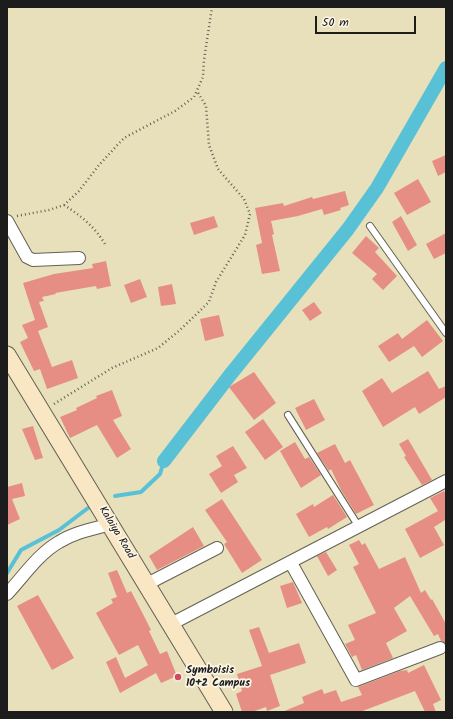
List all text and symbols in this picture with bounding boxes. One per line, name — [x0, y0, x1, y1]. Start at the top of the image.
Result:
scale bar — [317, 8, 418, 34]
text: 50 m — [322, 13, 349, 32]
street label: Kalaiya Road — [95, 504, 137, 562]
place label: Symboisis 10+2 Campus — [186, 664, 250, 690]
marker: Symboisis 10+2 Campus — [173, 672, 183, 682]

